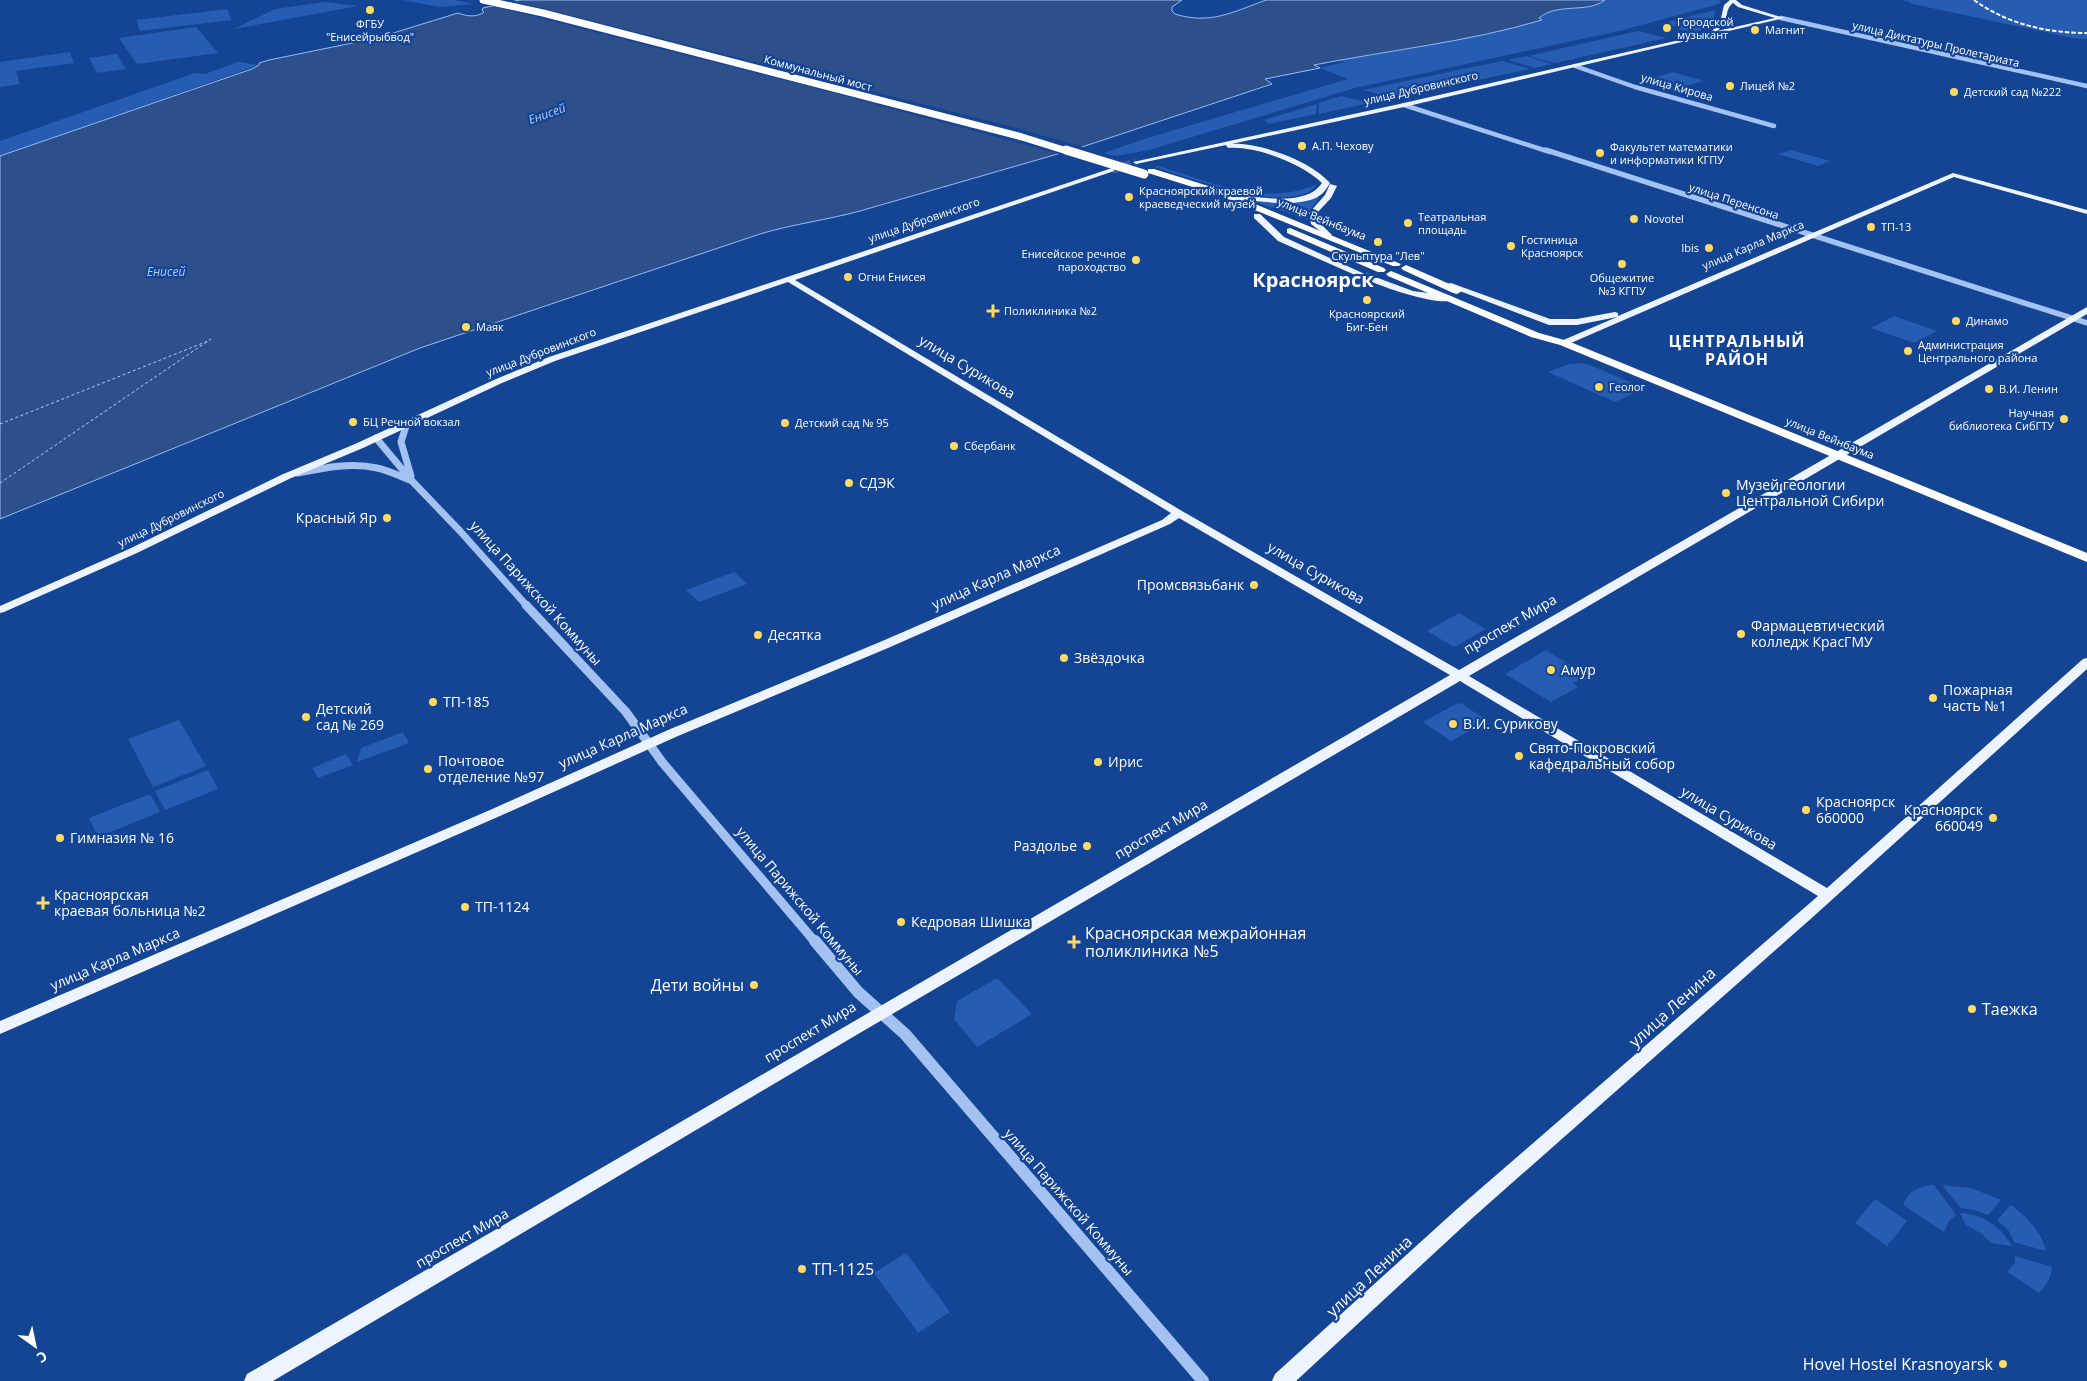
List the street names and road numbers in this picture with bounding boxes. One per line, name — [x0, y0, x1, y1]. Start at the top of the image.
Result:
street label: улица Диктатуры Пролетариата — [1851, 17, 2021, 70]
street label: Коммунальный мост — [762, 51, 874, 94]
street label: улица Дубровинского — [1362, 67, 1480, 108]
street label: улица Кирова — [1639, 69, 1715, 104]
street label: улица Перенсона — [1687, 179, 1781, 222]
street label: улица Дубровинского — [866, 193, 982, 246]
street label: улица Вейнбаума — [1276, 194, 1369, 243]
street label: улица Карла Маркса — [1700, 216, 1806, 273]
street label: улица Дубровинского — [484, 323, 598, 379]
street label: улица Сурикова — [916, 330, 1019, 403]
street label: улица Вейнбаума — [1784, 413, 1877, 462]
street label: улица Дубровинского — [115, 485, 227, 550]
street label: улица Парижской Коммуны — [466, 516, 607, 669]
street label: улица Сурикова — [1264, 537, 1368, 608]
street label: улица Карла Маркса — [928, 540, 1063, 614]
street label: проспект Мира — [1460, 589, 1560, 658]
street label: улица Карла Маркса — [555, 699, 690, 773]
street label: улица Сурикова — [1678, 781, 1781, 854]
street label: проспект Мира — [1111, 794, 1211, 863]
street label: улица Парижской Коммуны — [732, 822, 868, 979]
street label: улица Карла Маркса — [47, 923, 183, 994]
street label: улица Ленина — [1624, 962, 1720, 1052]
street label: проспект Мира — [760, 997, 859, 1067]
street label: улица Парижской Коммуны — [1000, 1124, 1138, 1279]
street label: проспект Мира — [412, 1203, 512, 1272]
street label: улица Ленина — [1321, 1230, 1417, 1322]

